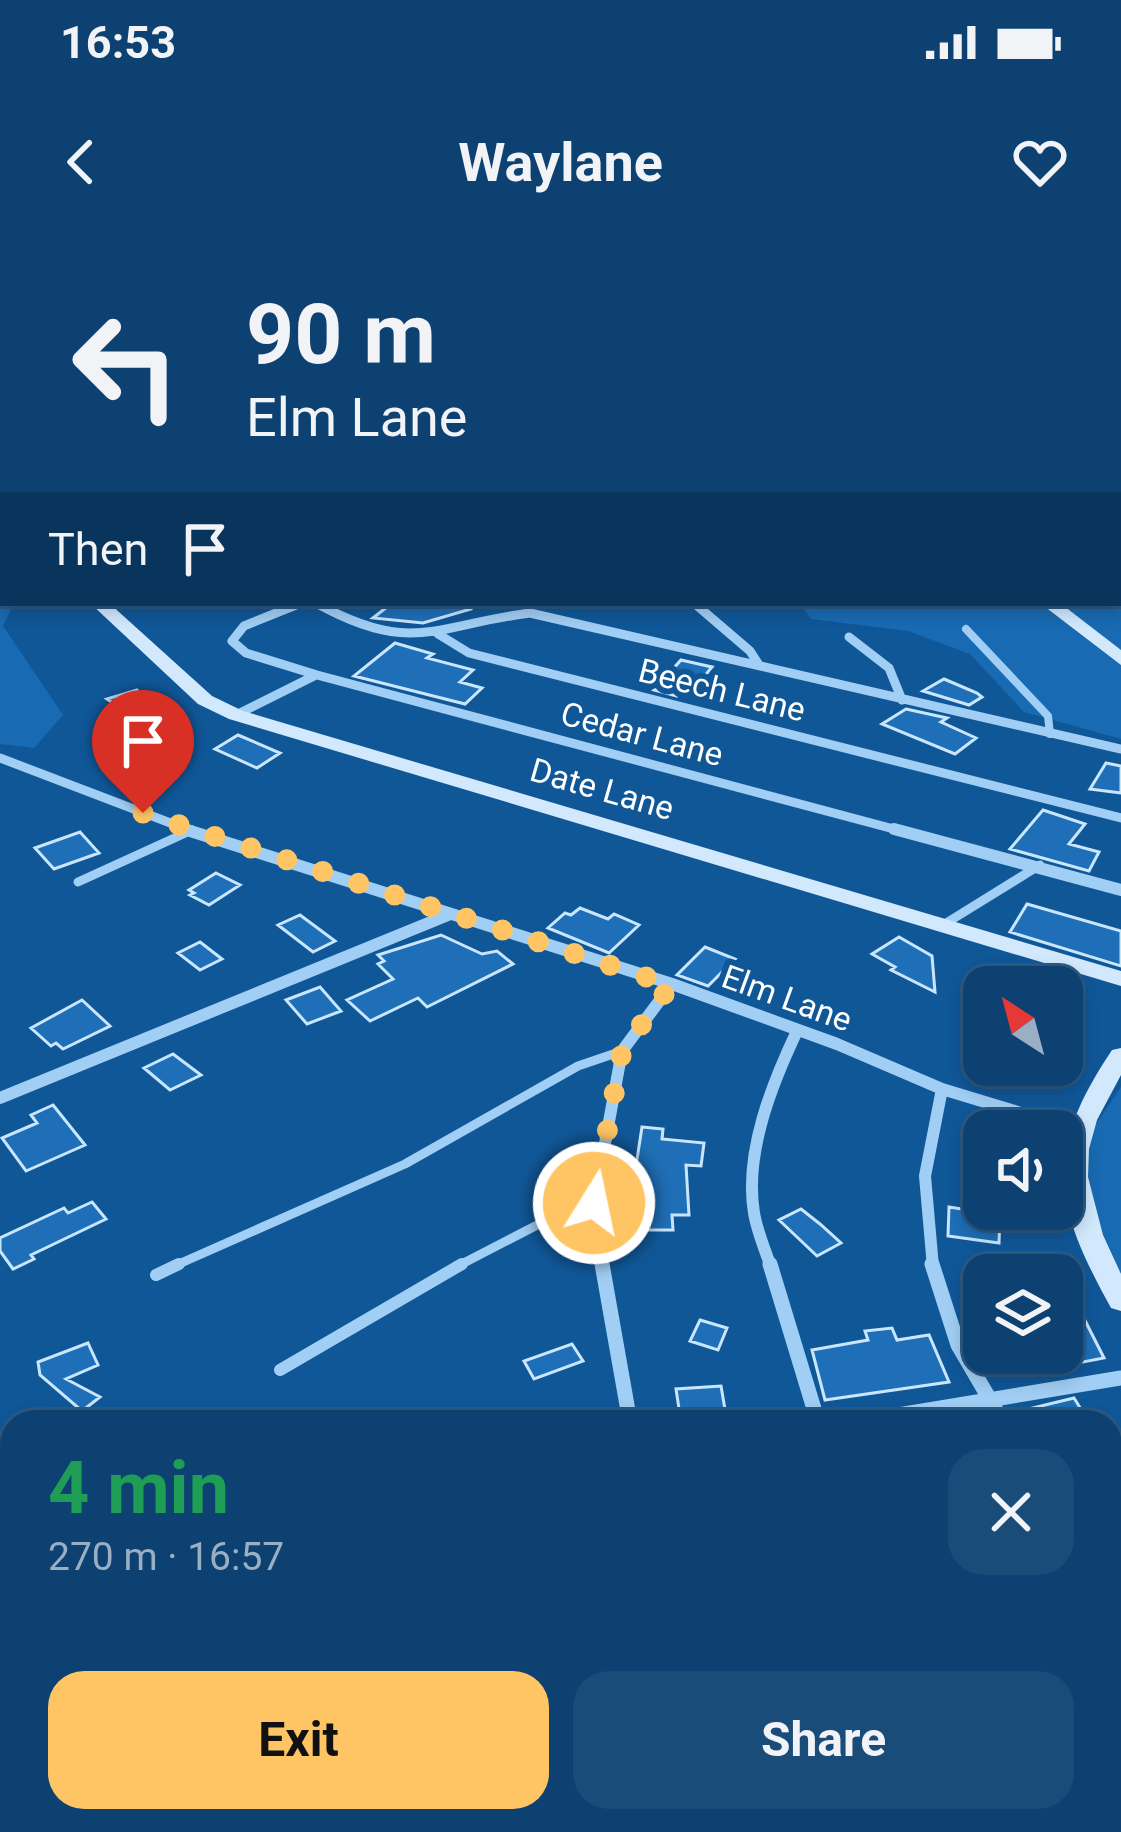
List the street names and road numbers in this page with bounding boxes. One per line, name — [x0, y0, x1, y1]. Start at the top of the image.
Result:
street label: Beech Lane — [634, 650, 810, 730]
street label: Cedar Lane — [557, 694, 727, 774]
street label: Date Lane — [526, 750, 678, 828]
street label: Elm Lane — [717, 957, 857, 1039]

